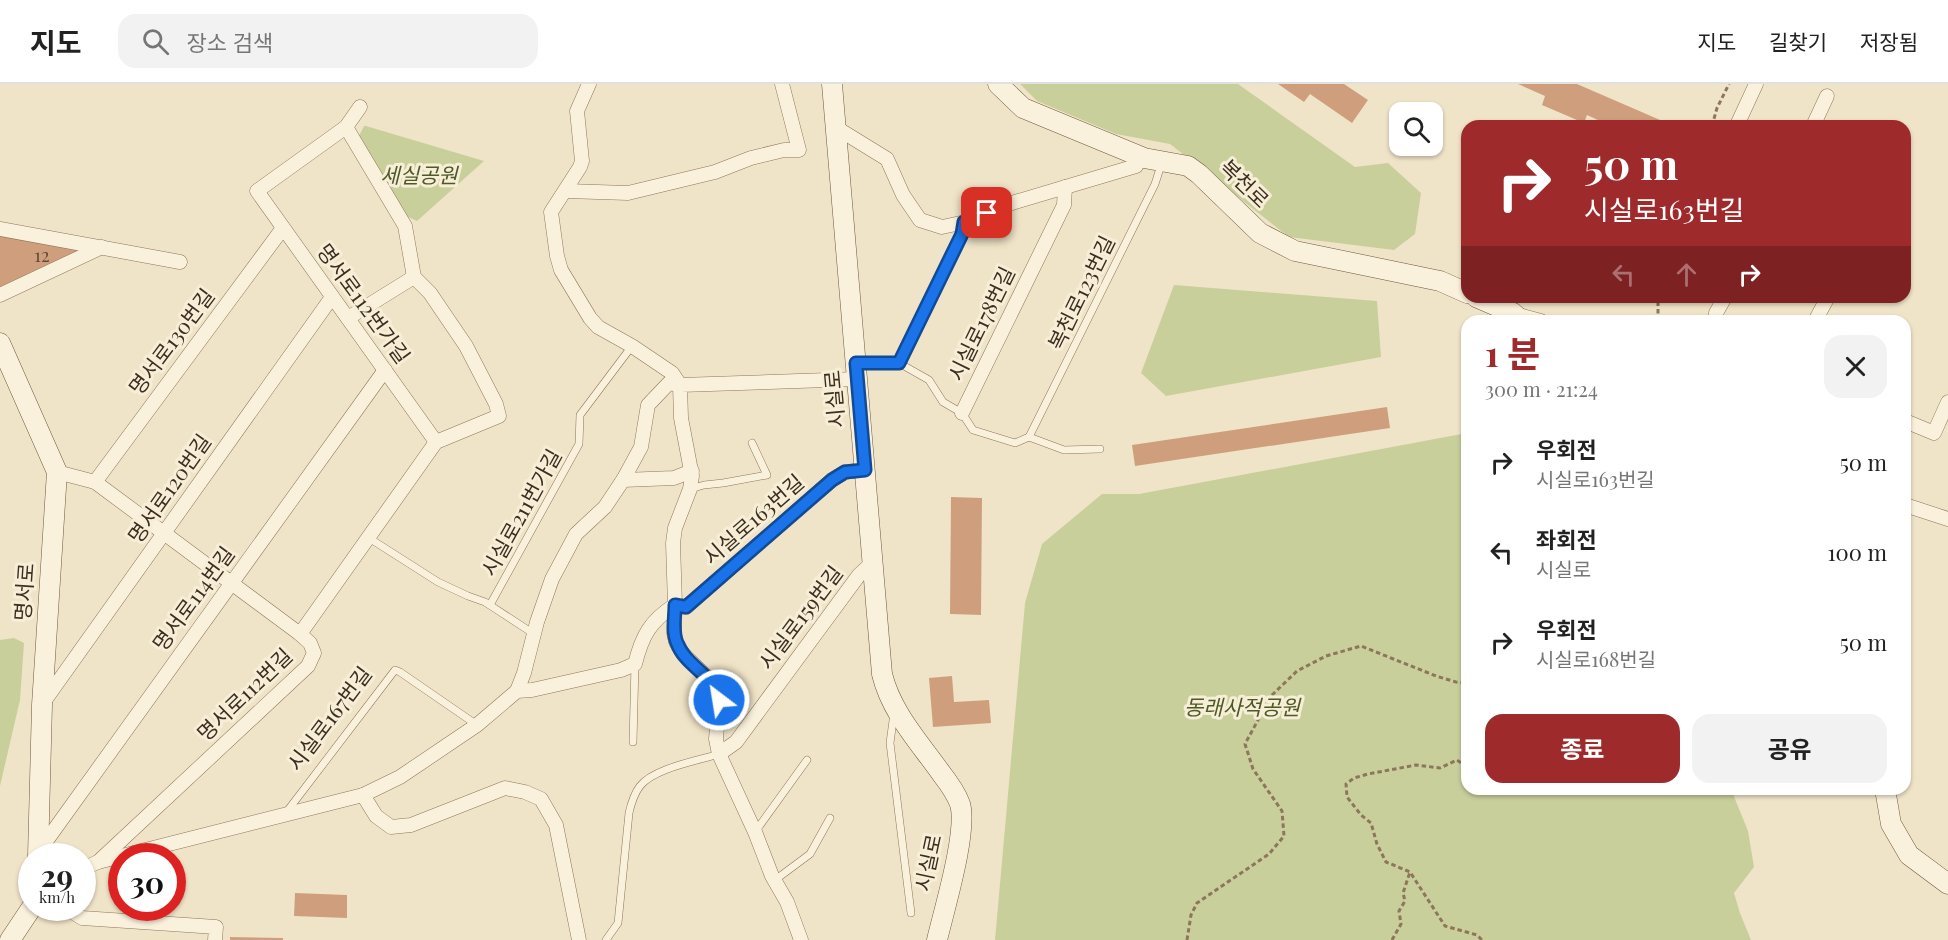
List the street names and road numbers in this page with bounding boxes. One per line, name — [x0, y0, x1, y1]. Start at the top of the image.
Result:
street label: 복천로 — [1215, 152, 1276, 213]
street label: 복천로123번길 — [1040, 230, 1120, 354]
street label: 명서로112번가길 — [312, 237, 418, 368]
street label: 시실로178번길 — [940, 261, 1020, 385]
street label: 명서로130번길 — [121, 282, 220, 400]
street label: 시실로 — [817, 369, 849, 429]
street label: 명서로120번길 — [120, 428, 216, 548]
street label: 시실로211번가길 — [474, 443, 567, 581]
street label: 시실로163번길 — [696, 467, 809, 570]
street label: 명서로114번길 — [145, 540, 240, 656]
street label: 시실로159번길 — [751, 559, 848, 675]
street label: 명서로 — [7, 562, 39, 622]
street label: 명서로112번길 — [190, 641, 297, 746]
street label: 시실로167번길 — [280, 660, 377, 776]
street label: 시실로 — [907, 831, 947, 894]

